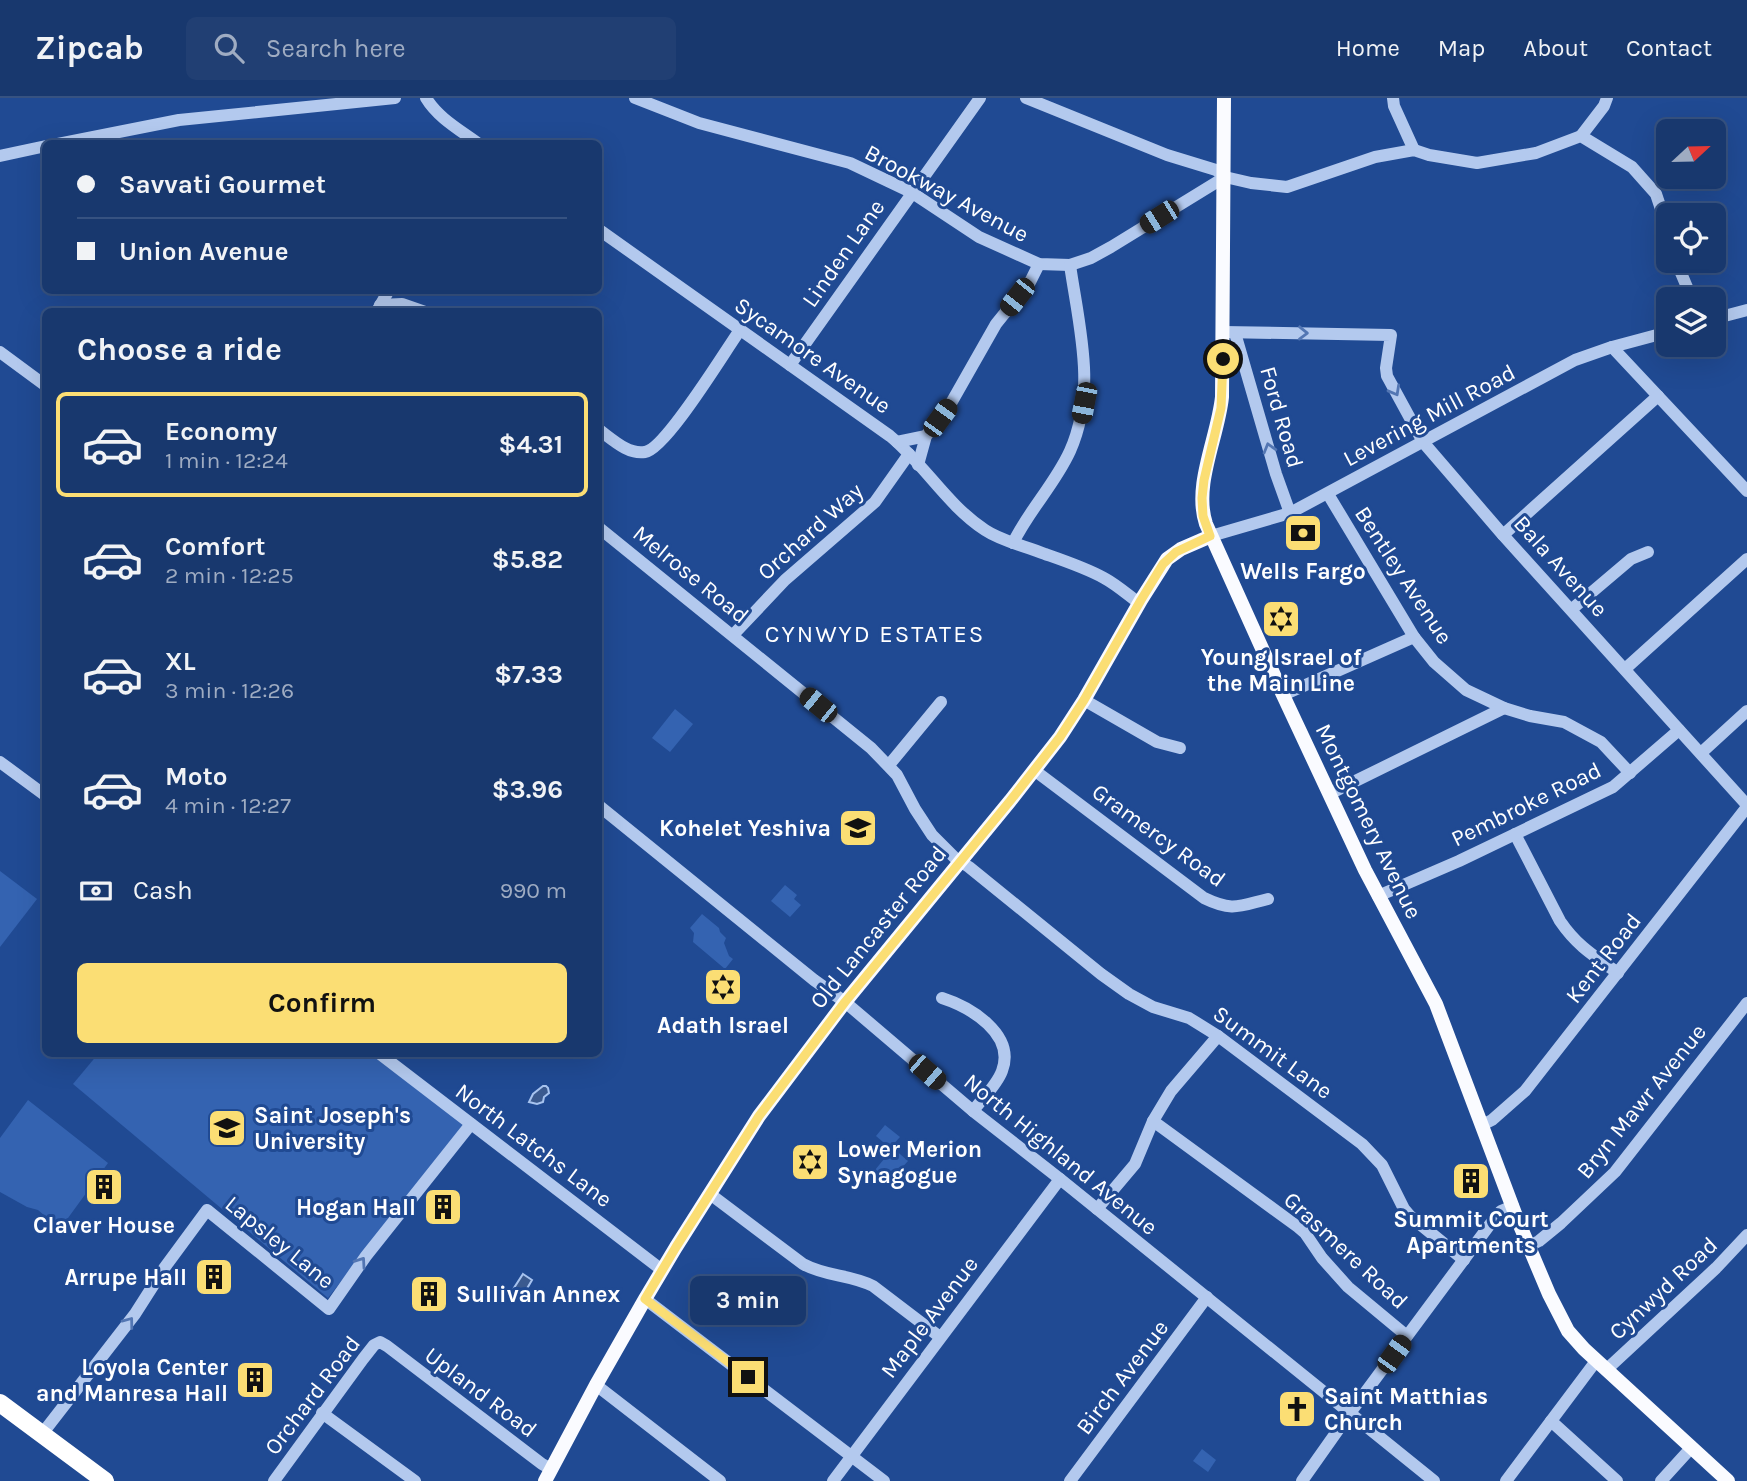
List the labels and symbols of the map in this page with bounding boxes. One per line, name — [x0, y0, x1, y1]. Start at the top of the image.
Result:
north arrow — [1656, 119, 1726, 189]
street label: Brookway Avenue — [860, 139, 1033, 248]
street label: Linden Lane — [796, 194, 890, 312]
car — [1136, 197, 1183, 237]
car — [996, 274, 1039, 320]
street label: Sycamore Avenue — [729, 291, 896, 419]
one-way arrow — [1299, 325, 1309, 341]
route start — [1207, 343, 1239, 375]
street label: Levering Mill Road — [1339, 359, 1520, 472]
street label: Ford Road — [1254, 363, 1309, 471]
car — [1070, 380, 1099, 426]
one-way arrow — [1387, 384, 1400, 396]
car — [920, 395, 961, 441]
one-way arrow — [1262, 443, 1277, 455]
street label: Orchard Way — [752, 477, 869, 586]
street label: Bentley Avenue — [1349, 501, 1458, 649]
street label: Bala Avenue — [1508, 510, 1613, 623]
bank icon: Wells Fargo — [1282, 512, 1324, 554]
street label: Melrose Road — [627, 520, 754, 629]
place label: Wells Fargo — [1240, 558, 1366, 585]
synagogue icon: Young Israel of the Main Line — [1260, 598, 1302, 640]
district label: CYNWYD ESTATES — [765, 620, 985, 648]
place label: Young Israel of the Main Line — [1201, 644, 1362, 697]
car — [796, 684, 841, 726]
street label: Montgomery Avenue — [1310, 719, 1428, 923]
street label: Pembroke Road — [1447, 756, 1606, 852]
street label: Gramercy Road — [1087, 778, 1231, 893]
school or university icon: Kohelet Yeshiva — [837, 807, 879, 849]
place label: Kohelet Yeshiva — [659, 815, 831, 842]
street label: Old Lancaster Road — [805, 841, 952, 1014]
street label: Kent Road — [1560, 908, 1647, 1009]
synagogue icon: Adath Israel — [702, 966, 744, 1008]
street label: Summit Lane — [1208, 1000, 1338, 1105]
place label: Adath Israel — [657, 1012, 789, 1039]
street label: Bryn Mawr Avenue — [1571, 1019, 1712, 1184]
car — [905, 1050, 950, 1094]
street label: North Highland Avenue — [958, 1068, 1163, 1241]
street label: North Latchs Lane — [450, 1078, 617, 1213]
place label: Saint Joseph's University — [254, 1102, 411, 1155]
school or university icon: Saint Joseph's University — [206, 1107, 248, 1149]
place label: Lower Merion Synagogue — [837, 1136, 982, 1189]
synagogue icon: Lower Merion Synagogue — [789, 1141, 831, 1183]
building icon: Summit Court Apartments — [1450, 1160, 1492, 1202]
building icon: Claver House — [83, 1166, 125, 1208]
building icon: Hogan Hall — [422, 1186, 464, 1228]
street label: Grasmere Road — [1278, 1186, 1413, 1315]
street label: Lapsley Lane — [220, 1190, 340, 1295]
place label: Hogan Hall — [296, 1194, 416, 1221]
place label: Summit Court Apartments — [1393, 1206, 1549, 1259]
place label: Claver House — [33, 1212, 175, 1239]
street label: Cynwyd Road — [1604, 1231, 1723, 1345]
street label: Maple Avenue — [875, 1251, 984, 1383]
building icon: Arrupe Hall — [193, 1256, 235, 1298]
one-way arrow — [353, 1257, 365, 1270]
place label: Arrupe Hall — [64, 1264, 187, 1291]
building icon: Sullivan Annex — [408, 1273, 450, 1315]
callout: 3 min — [690, 1276, 806, 1324]
place label: Sullivan Annex — [456, 1281, 620, 1308]
street label: Birch Avenue — [1071, 1315, 1174, 1440]
one-way arrow — [121, 1317, 133, 1330]
street label: Orchard Road — [259, 1331, 366, 1460]
car — [1374, 1331, 1415, 1377]
street label: Upland Road — [419, 1341, 542, 1443]
place label: Loyola Center and Manresa Hall — [36, 1354, 228, 1407]
building icon: Loyola Center and Manresa Hall — [234, 1359, 276, 1401]
route end — [732, 1361, 764, 1393]
place label: Saint Matthias Church — [1324, 1383, 1488, 1436]
church icon: Saint Matthias Church — [1276, 1388, 1318, 1430]

